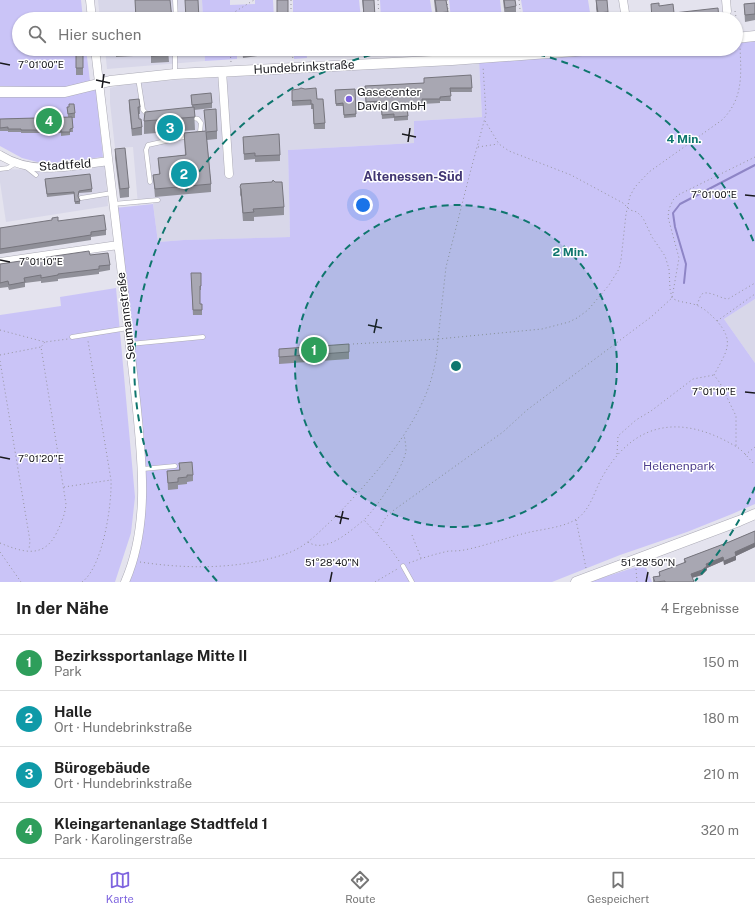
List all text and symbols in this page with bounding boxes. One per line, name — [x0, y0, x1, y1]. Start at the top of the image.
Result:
search box — [12, 12, 743, 56]
icon: search — [26, 23, 48, 45]
text: Hier suchen — [58, 26, 141, 43]
street label: Hundebrinkstraße — [253, 57, 355, 77]
text: 7°01'00"E — [18, 58, 64, 70]
place label: Gasecenter David GmbH — [357, 85, 426, 113]
marker: Gasecenter David GmbH — [344, 94, 354, 104]
pin: 4 — [36, 106, 62, 136]
pin: 3 — [157, 113, 183, 143]
text: 4 Min. — [666, 132, 702, 146]
street label: Stadtfeld — [38, 156, 92, 174]
pin: 2 — [171, 159, 197, 189]
district label: Altenessen-Süd — [363, 169, 463, 184]
text: 7°01'00"E — [691, 188, 737, 200]
your location — [353, 195, 373, 215]
text: 2 Min. — [553, 245, 587, 259]
text: 7°01'10"E — [19, 255, 63, 267]
street label: Seumannstraße — [114, 271, 138, 361]
pin: 1 — [301, 335, 327, 365]
centre of rings — [449, 359, 463, 373]
text: 7°01'10"E — [692, 385, 736, 397]
text: 7°01'20"E — [18, 452, 64, 464]
park label: Helenenpark — [643, 459, 715, 473]
text: 51°28'40"N — [305, 556, 359, 568]
text: 51°28'50"N — [621, 556, 675, 568]
text: In der Nähe — [16, 598, 109, 618]
text: 4 Ergebnisse — [661, 601, 739, 616]
text: Bezirkssportanlage Mitte II — [54, 647, 247, 664]
text: 1 — [26, 655, 32, 670]
text: 150 m — [703, 655, 739, 670]
text: Park — [54, 664, 82, 679]
text: Halle — [54, 703, 92, 720]
text: 2 — [25, 711, 33, 726]
text: 180 m — [703, 711, 739, 726]
text: Ort · Hundebrinkstraße — [54, 720, 192, 735]
text: Bürogebäude — [54, 759, 150, 776]
text: 3 — [25, 767, 33, 782]
text: 210 m — [704, 767, 739, 782]
text: Ort · Hundebrinkstraße — [54, 776, 192, 791]
text: Kleingartenanlage Stadtfeld 1 — [54, 815, 268, 832]
text: 4 — [25, 823, 33, 838]
text: 320 m — [701, 823, 739, 838]
text: Park · Karolingerstraße — [54, 832, 193, 847]
tab: Karte — [106, 869, 134, 905]
tab: Route — [345, 869, 375, 905]
tab: Gespeichert — [587, 869, 649, 905]

